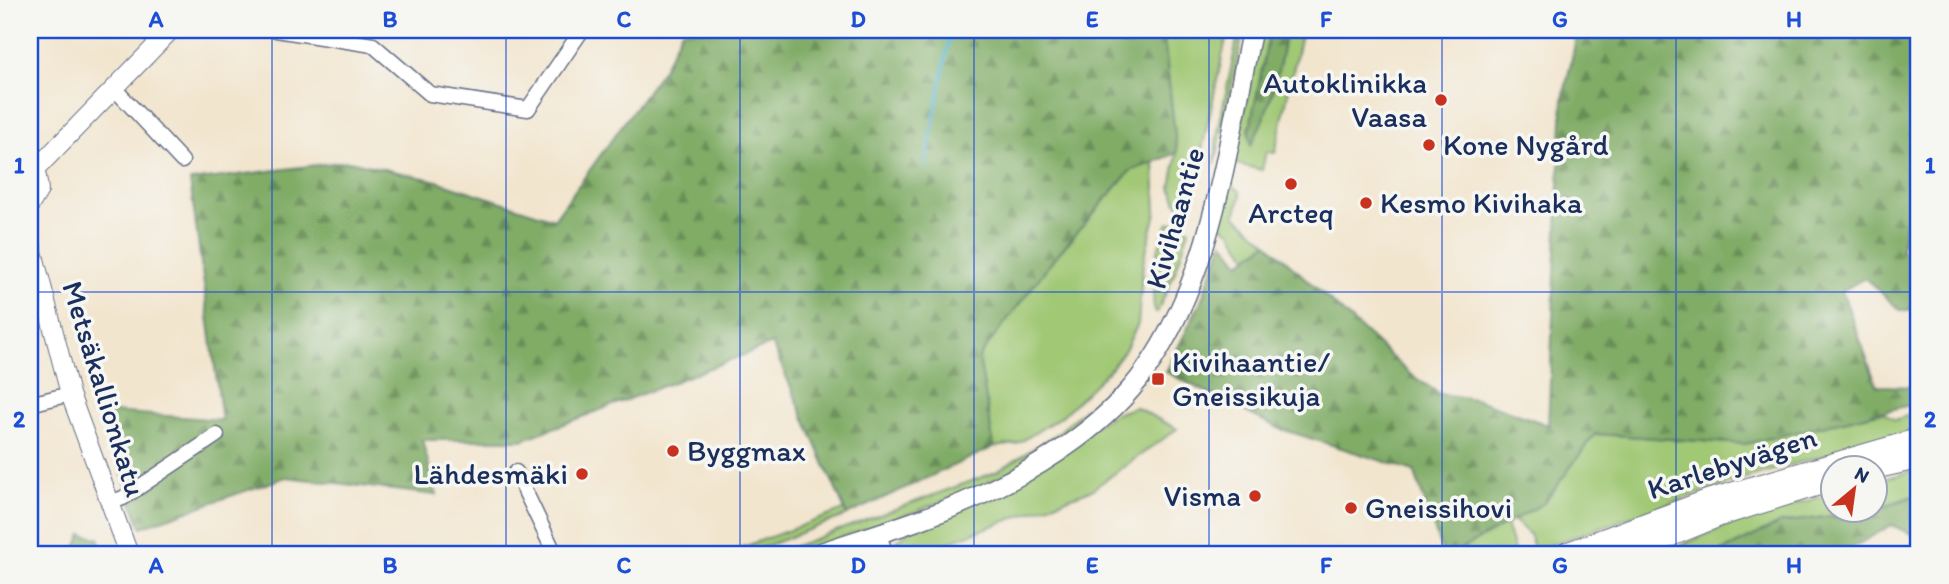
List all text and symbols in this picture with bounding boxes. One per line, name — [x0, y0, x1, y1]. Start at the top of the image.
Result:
text: A — [148, 5, 164, 33]
text: B — [383, 5, 398, 33]
text: C — [617, 5, 632, 33]
text: D — [850, 5, 866, 33]
text: E — [1086, 5, 1099, 33]
text: F — [1320, 5, 1333, 33]
text: G — [1552, 5, 1568, 33]
text: H — [1786, 5, 1802, 33]
place label: Autoklinikka Vaasa — [1263, 64, 1427, 135]
marker: Autoklinikka Vaasa — [1433, 92, 1449, 108]
place label: Kone Nygård — [1443, 126, 1609, 163]
marker: Kone Nygård — [1421, 137, 1437, 153]
street label: Kivihaantie — [1137, 143, 1212, 293]
text: 1 — [14, 151, 25, 179]
text: 1 — [1925, 151, 1936, 179]
marker: Arcteq — [1283, 176, 1299, 192]
place label: Kesmo Kivihaka — [1380, 184, 1583, 221]
place label: Arcteq — [1248, 194, 1334, 231]
marker: Kesmo Kivihaka — [1358, 195, 1374, 211]
street label: Metsäkallionkatu — [54, 277, 155, 501]
place label: Kivihaantie/ Gneissikuja — [1172, 343, 1330, 414]
marker: Kivihaantie/ Gneissikuja — [1150, 371, 1166, 387]
text: 2 — [13, 405, 26, 433]
text: 2 — [1924, 405, 1937, 433]
street label: Karlebyvägen — [1643, 418, 1821, 507]
place label: Byggmax — [687, 432, 806, 469]
marker: Byggmax — [665, 443, 681, 459]
north arrow — [1820, 454, 1890, 524]
place label: Lähdesmäki — [413, 455, 568, 492]
text: N — [1851, 461, 1873, 488]
marker: Lähdesmäki — [574, 466, 590, 482]
place label: Visma — [1163, 477, 1241, 514]
marker: Visma — [1247, 488, 1263, 504]
place label: Gneissihovi — [1365, 489, 1512, 526]
marker: Gneissihovi — [1343, 500, 1359, 516]
text: A — [148, 551, 164, 579]
text: B — [383, 551, 398, 579]
text: C — [617, 551, 632, 579]
text: D — [850, 551, 866, 579]
text: E — [1086, 551, 1099, 579]
text: F — [1320, 551, 1333, 579]
text: G — [1552, 551, 1568, 579]
text: H — [1786, 551, 1802, 579]

